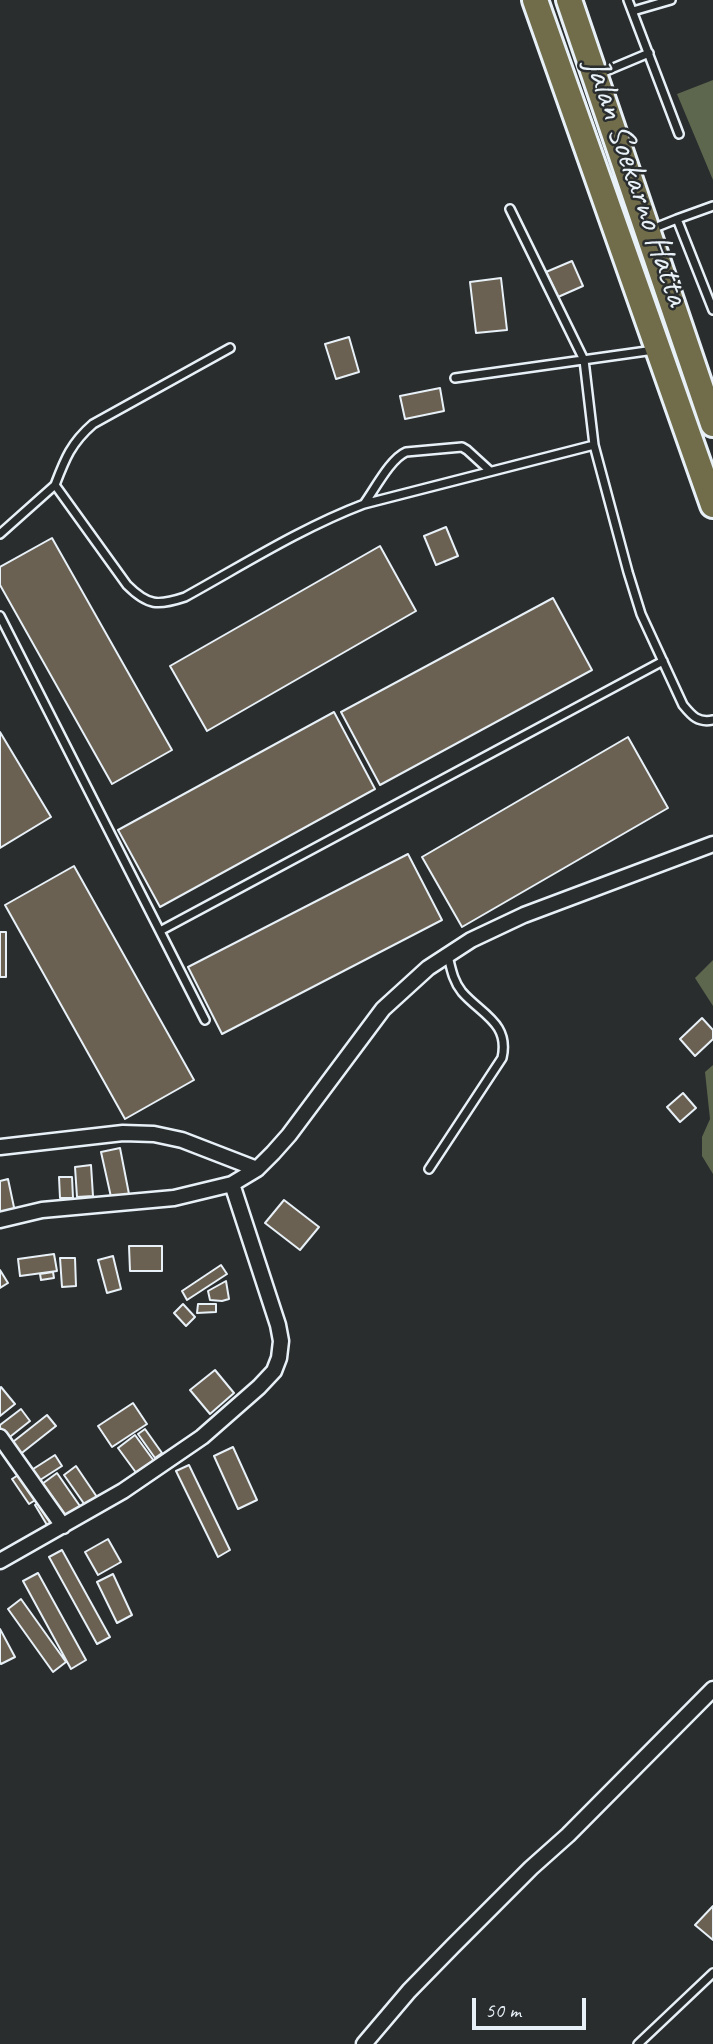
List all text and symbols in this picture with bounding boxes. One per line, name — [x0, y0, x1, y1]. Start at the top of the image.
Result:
street label: Jalan Soekarno Hatta — [574, 53, 698, 311]
scale bar — [475, 1984, 589, 2028]
text: 50 m — [485, 1997, 521, 2023]

